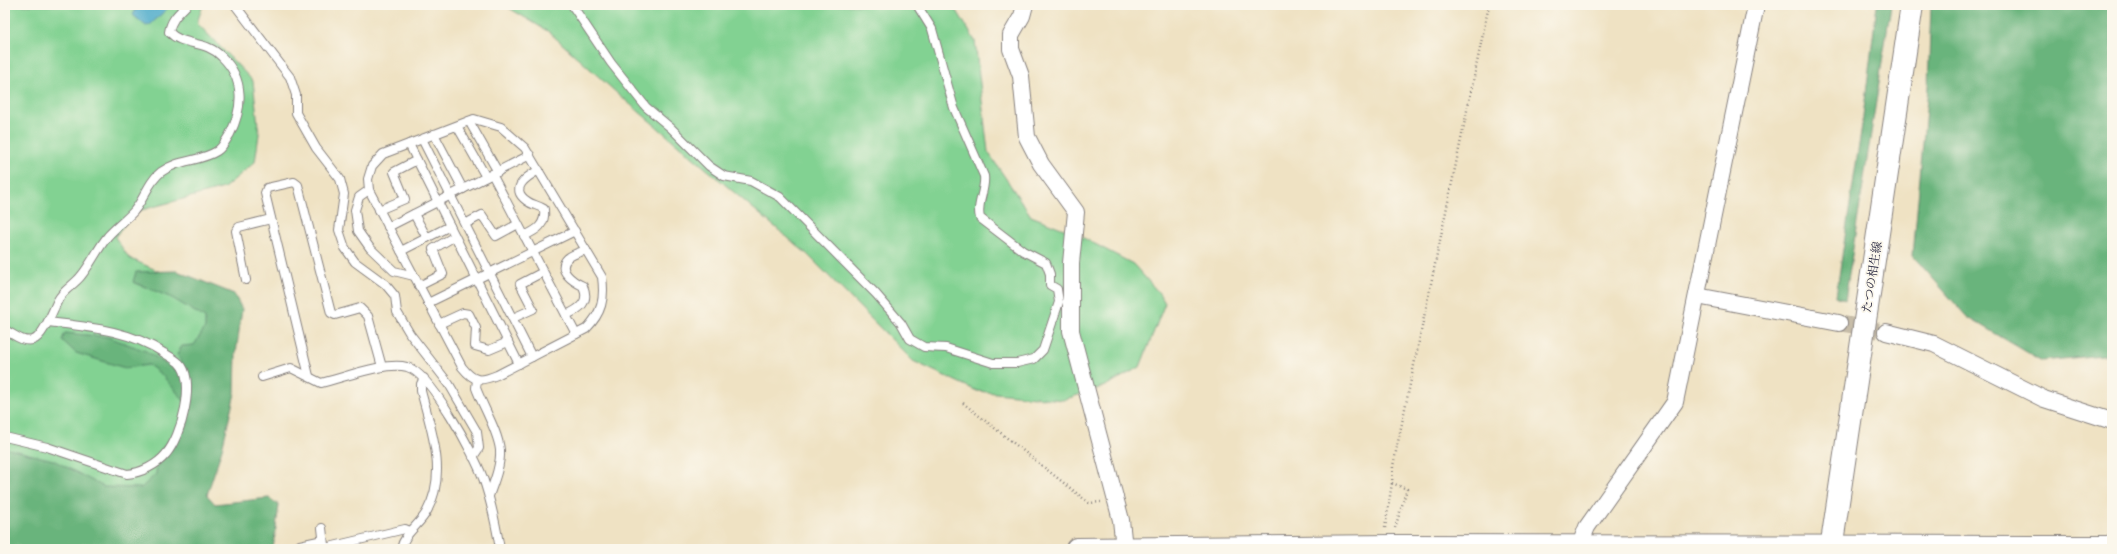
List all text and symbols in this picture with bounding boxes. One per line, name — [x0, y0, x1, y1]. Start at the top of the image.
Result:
street label: たつの相生線 — [1859, 240, 1886, 314]

